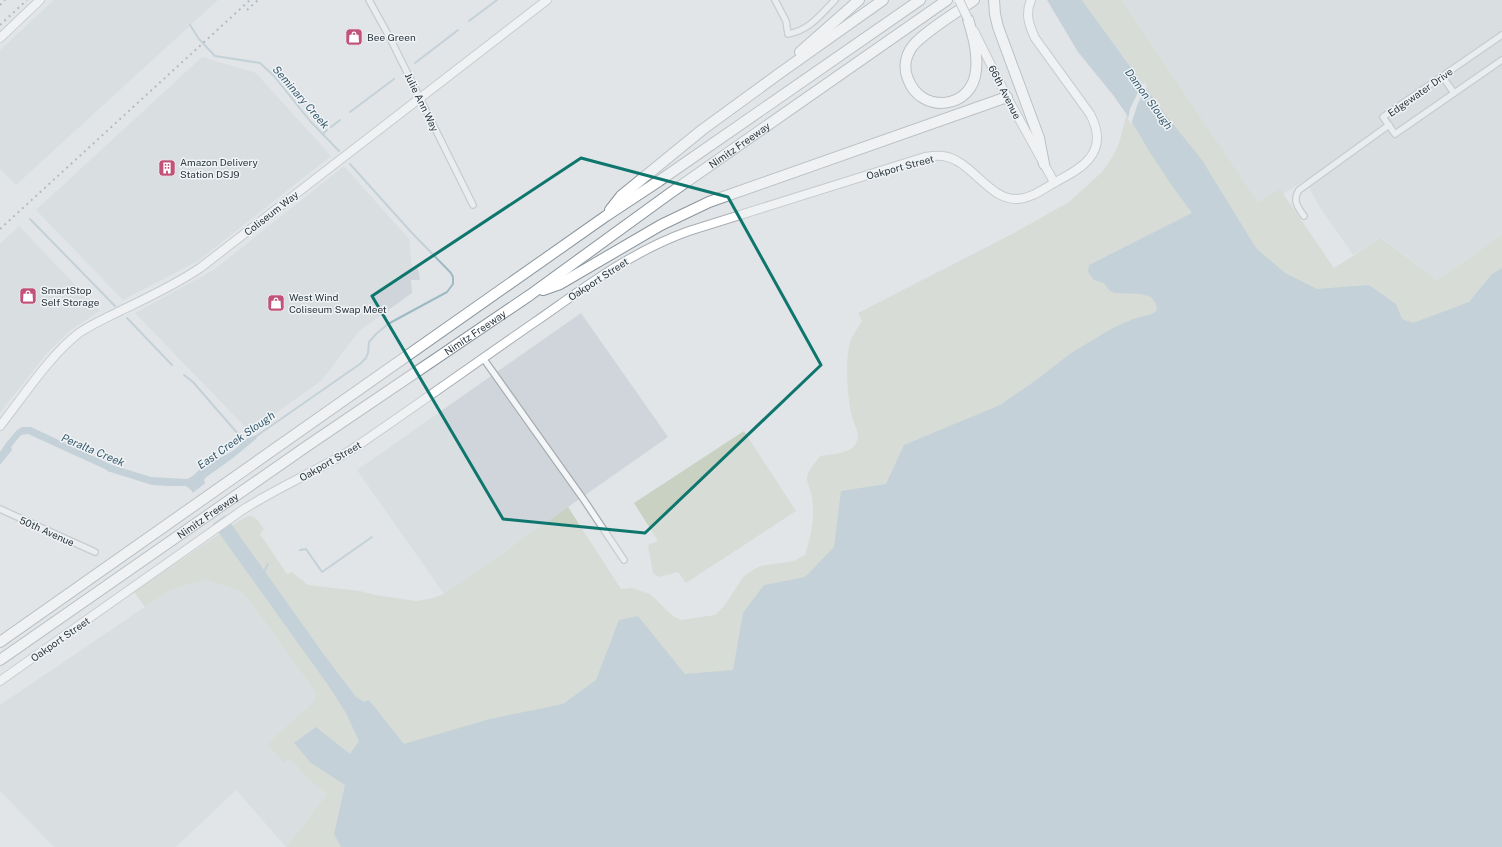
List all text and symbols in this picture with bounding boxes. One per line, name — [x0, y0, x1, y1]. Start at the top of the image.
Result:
shop icon: Bee Green — [344, 27, 364, 47]
place label: Bee Green — [367, 31, 416, 43]
water label: Seminary Creek — [271, 63, 331, 131]
street label: 66th Avenue — [986, 63, 1024, 121]
street label: Edgewater Drive — [1385, 65, 1455, 119]
water label: Damon Slough — [1123, 66, 1175, 132]
street label: Julie Ann Way — [403, 71, 442, 134]
street label: Nimitz Freeway — [706, 119, 773, 170]
street label: Oakport Street — [865, 152, 935, 182]
place label: Amazon Delivery Station DSJ9 — [180, 156, 259, 180]
building icon: Amazon Delivery Station DSJ9 — [157, 158, 177, 178]
street label: Coliseum Way — [242, 188, 301, 238]
street label: Oakport Street — [566, 255, 630, 303]
place label: SmartStop Self Storage — [41, 284, 100, 308]
shop icon: SmartStop Self Storage — [18, 286, 38, 306]
place label: West Wind Coliseum Swap Meet — [289, 291, 387, 315]
shop icon: West Wind Coliseum Swap Meet — [266, 293, 286, 313]
street label: Nimitz Freeway — [442, 307, 509, 357]
water label: East Creek Slough — [195, 409, 277, 471]
water label: Peralta Creek — [60, 431, 126, 469]
street label: Oakport Street — [297, 438, 363, 484]
street label: Nimitz Freeway — [175, 490, 241, 541]
street label: 50th Avenue — [18, 514, 77, 549]
street label: Oakport Street — [28, 614, 92, 664]

